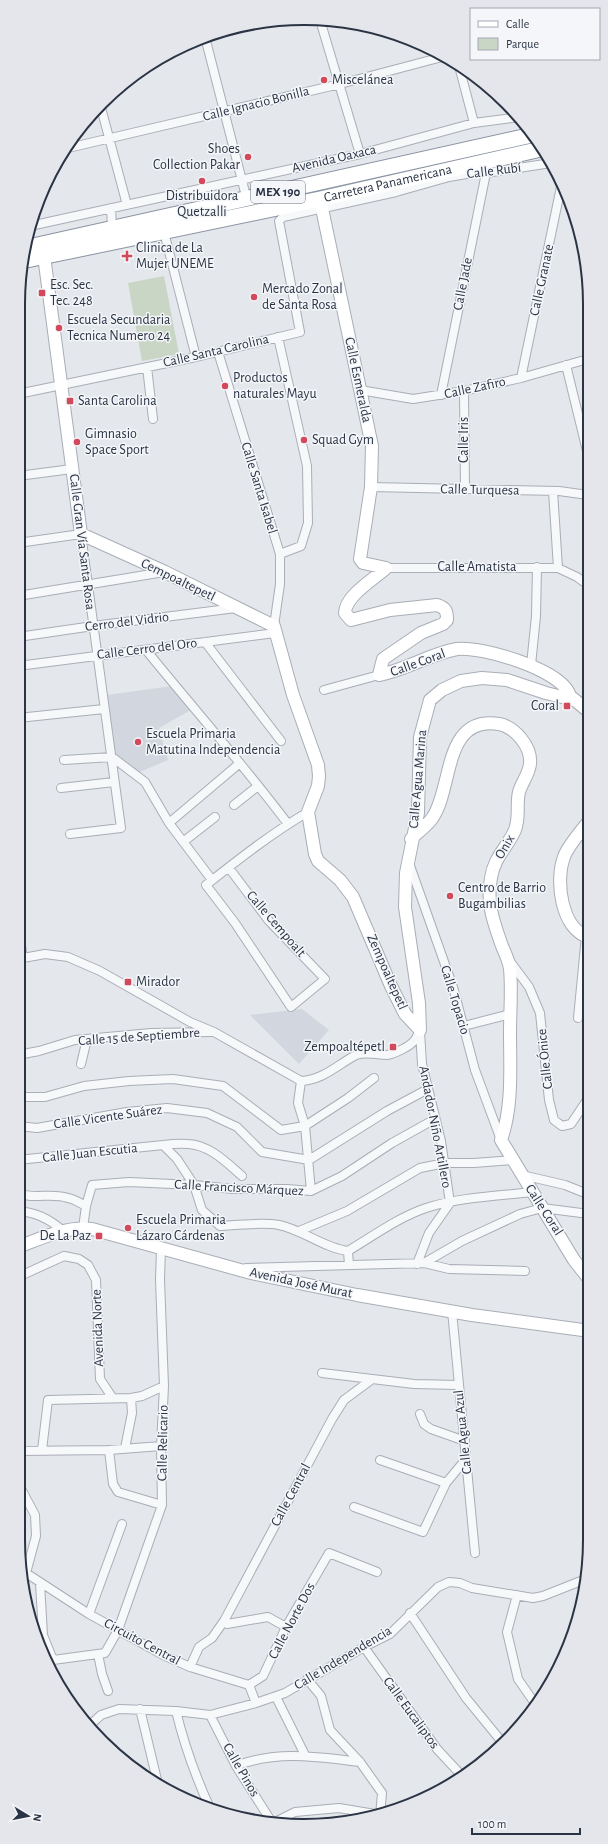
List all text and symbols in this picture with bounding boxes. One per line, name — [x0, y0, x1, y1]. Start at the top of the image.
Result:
legend — [470, 8, 600, 60]
text: Calle — [506, 18, 529, 30]
text: Parque — [506, 38, 539, 50]
place label: Miscelánea — [332, 73, 394, 87]
marker: Miscelánea — [319, 75, 329, 85]
street label: Calle Ignacio Bonilla — [201, 84, 311, 124]
place label: Shoes Collection Pakar — [153, 142, 240, 172]
street label: Avenida Oaxaca — [291, 142, 378, 175]
marker: Shoes Collection Pakar — [243, 152, 253, 162]
street label: Calle Rubí — [466, 161, 523, 181]
street label: Carretera Panamericana — [323, 162, 454, 205]
marker: Distribuidora Quetzalli — [197, 176, 207, 186]
road number: MEX 190 — [251, 181, 305, 203]
place label: Distribuidora Quetzalli — [166, 189, 239, 219]
place label: Clinica de La Mujer UNEME — [136, 241, 214, 271]
street label: Calle Granate — [528, 243, 556, 317]
marker: Clinica de La Mujer UNEME — [121, 250, 133, 262]
street label: Calle Jade — [451, 256, 475, 312]
place label: Esc. Sec. Tec. 248 — [50, 278, 93, 308]
place label: Mercado Zonal de Santa Rosa — [262, 282, 343, 312]
marker: Esc. Sec. Tec. 248 — [37, 288, 47, 298]
marker: Mercado Zonal de Santa Rosa — [249, 292, 259, 302]
place label: Escuela Secundaria Tecnica Numero 24 — [67, 313, 171, 343]
marker: Escuela Secundaria Tecnica Numero 24 — [54, 323, 64, 333]
street label: Calle Santa Carolina — [162, 332, 271, 370]
street label: Calle Esmeralda — [342, 336, 374, 425]
place label: Productos naturales Mayu — [233, 371, 317, 401]
street label: Calle Zafiro — [443, 375, 507, 401]
marker: Productos naturales Mayu — [220, 381, 230, 391]
place label: Santa Carolina — [78, 394, 157, 408]
marker: Santa Carolina — [65, 396, 75, 406]
street label: Calle Iris — [457, 417, 471, 463]
place label: Gimnasio Space Sport — [85, 427, 149, 457]
place label: Squad Gym — [312, 433, 374, 447]
marker: Squad Gym — [299, 435, 309, 445]
marker: Gimnasio Space Sport — [72, 437, 82, 447]
street label: Calle Santa Isabel — [238, 441, 280, 535]
street label: Calle Gran Vía Santa Rosa — [67, 473, 97, 611]
street label: Calle Turquesa — [440, 482, 520, 498]
street label: Cempoaltepetl — [139, 556, 217, 604]
street label: Calle Amatista — [437, 560, 517, 574]
street label: Cerro del Vidrio — [84, 610, 170, 634]
street label: Calle Cerro del Oro — [96, 636, 198, 662]
street label: Calle Coral — [389, 647, 447, 679]
place label: Coral — [531, 699, 559, 713]
marker: Coral — [562, 701, 572, 711]
place label: Escuela Primaria Matutina Independencia — [146, 727, 281, 757]
street label: Calle Agua Marina — [407, 729, 429, 829]
marker: Escuela Primaria Matutina Independencia — [133, 737, 143, 747]
street label: Onix — [493, 832, 517, 862]
place label: Centro de Barrio Bugambilias — [458, 881, 546, 911]
street label: Calle Cempoalt — [244, 888, 309, 960]
marker: Centro de Barrio Bugambilias — [445, 891, 455, 901]
street label: Zempoaltepetl — [364, 932, 410, 1012]
street label: Calle Topacio — [438, 964, 472, 1036]
place label: Mirador — [136, 975, 180, 989]
marker: Mirador — [123, 977, 133, 987]
street label: Calle 15 de Septiembre — [78, 1026, 200, 1048]
street label: Calle Ónice — [532, 1028, 555, 1090]
place label: Zempoaltépetl — [304, 1040, 385, 1054]
marker: Zempoaltépetl — [388, 1042, 398, 1052]
street label: Andador Niño Artillero — [416, 1065, 454, 1189]
street label: Calle Vicente Suárez — [53, 1102, 163, 1132]
street label: Calle Juan Escutia — [42, 1141, 139, 1165]
street label: Calle Francisco Márquez — [174, 1178, 304, 1198]
street label: Calle Coral — [522, 1182, 566, 1238]
place label: Escuela Primaria Lázaro Cárdenas — [136, 1213, 227, 1243]
marker: Escuela Primaria Lázaro Cárdenas — [123, 1223, 133, 1233]
place label: De La Paz — [39, 1229, 91, 1243]
marker: De La Paz — [94, 1231, 104, 1241]
street label: Avenida José Murat — [248, 1265, 354, 1301]
street label: Avenida Norte — [90, 1289, 106, 1367]
street label: Calle Agua Azul — [452, 1389, 474, 1475]
street label: Calle Relicario — [155, 1405, 171, 1481]
street label: Calle Central — [269, 1461, 313, 1529]
street label: Calle Norte Dos — [266, 1581, 318, 1661]
street label: Circuito Central — [102, 1616, 182, 1668]
street label: Calle Independencia — [292, 1623, 395, 1693]
street label: Calle Eucaliptos — [380, 1674, 442, 1752]
street label: Calle Pinos — [220, 1741, 262, 1799]
north arrow — [8, 1796, 48, 1836]
scale bar — [472, 1810, 580, 1836]
text: N — [31, 1813, 43, 1822]
text: 100 m — [478, 1818, 506, 1830]

